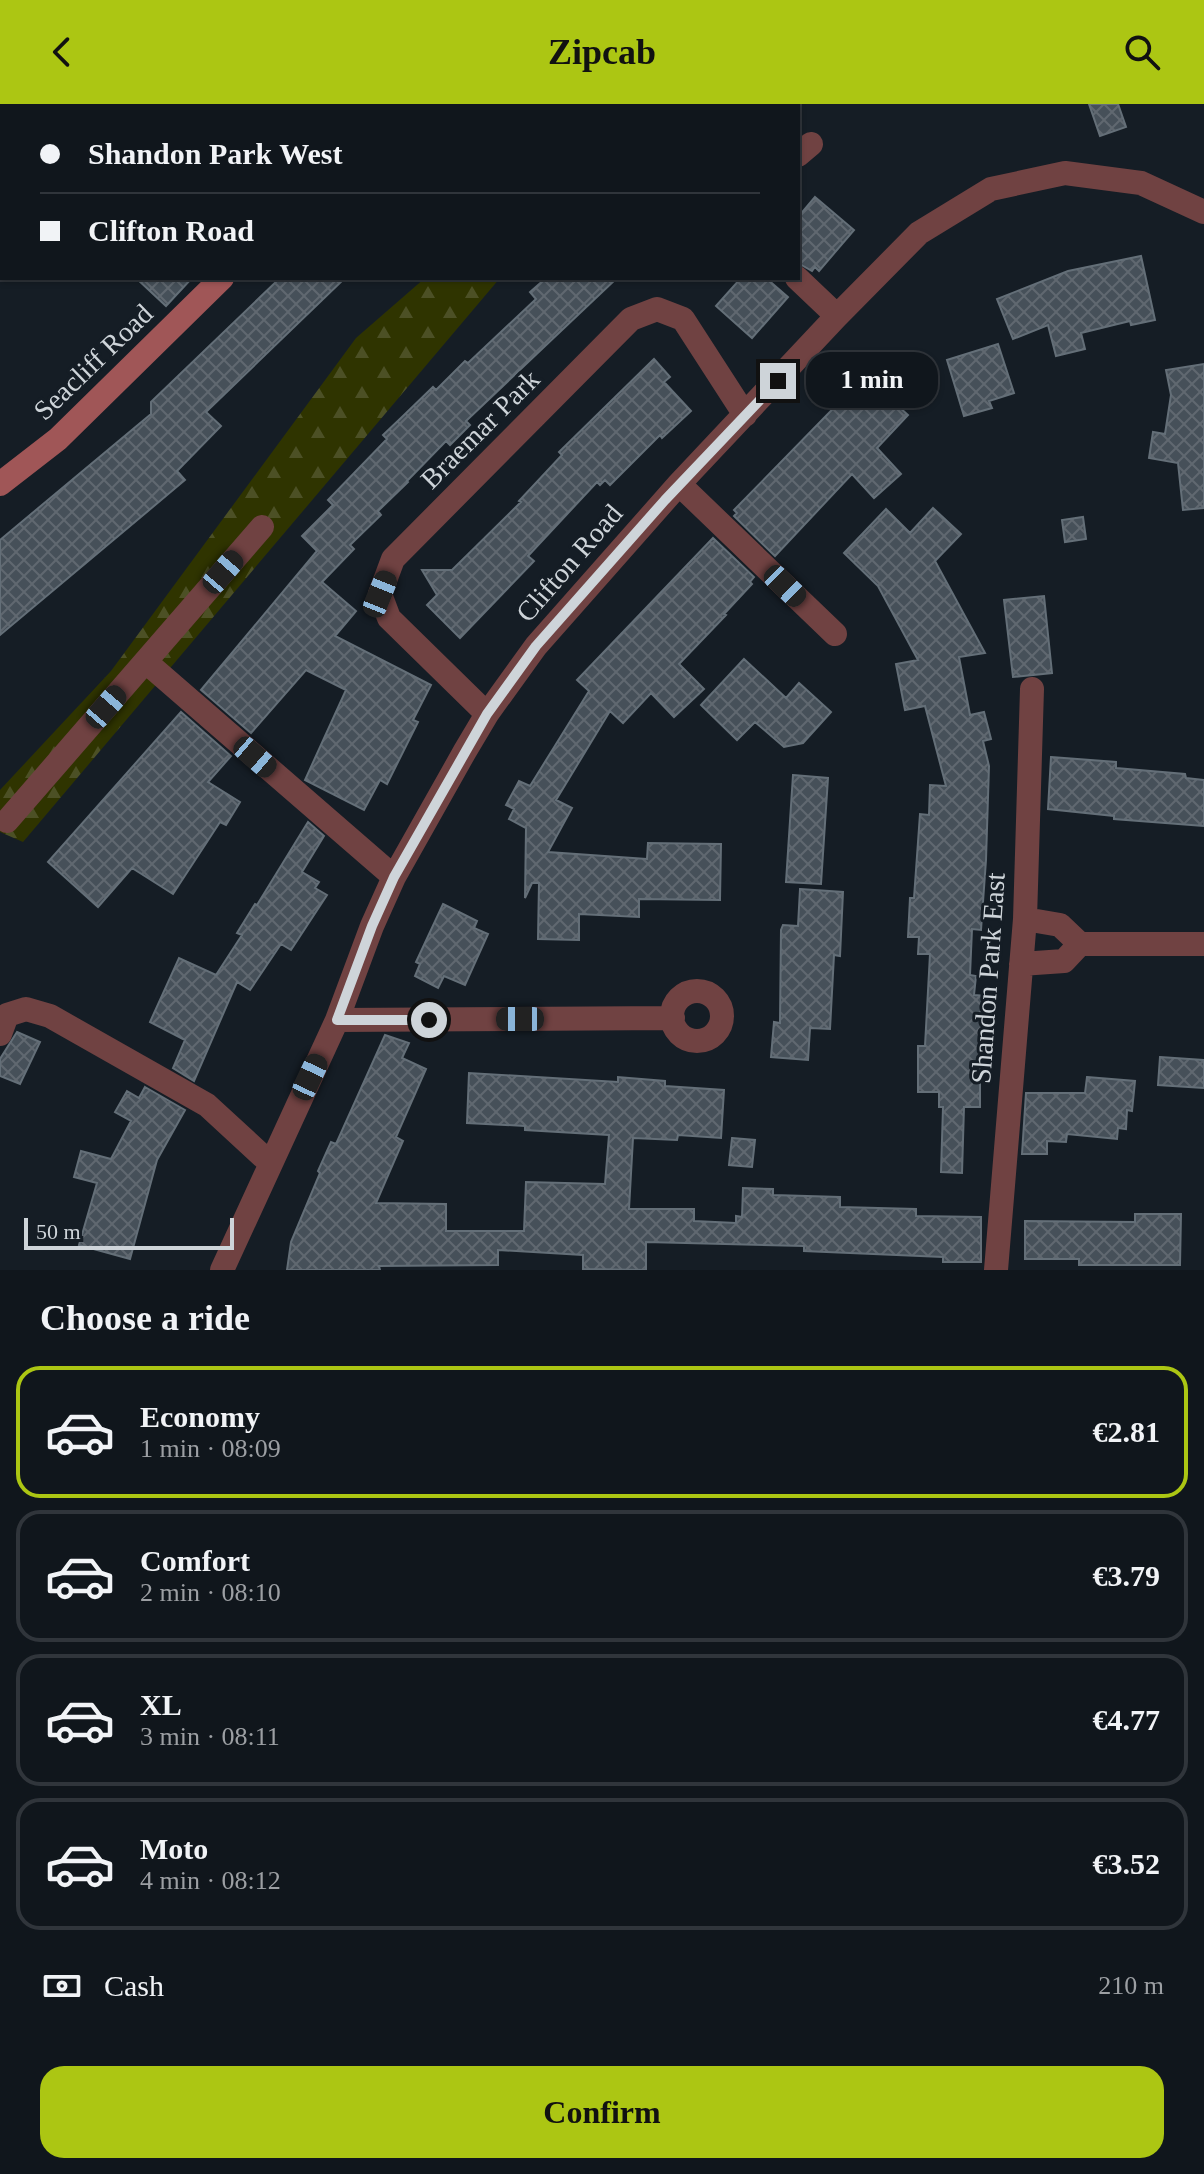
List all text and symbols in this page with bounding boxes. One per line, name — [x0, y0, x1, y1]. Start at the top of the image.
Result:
icon: back — [40, 30, 84, 74]
icon: search — [1120, 30, 1164, 74]
text: Zipcab — [548, 32, 656, 72]
text: Shandon Park West — [88, 137, 343, 170]
text: Clifton Road — [88, 214, 254, 247]
street label: Seacliff Road — [27, 298, 159, 426]
callout: 1 min — [806, 353, 938, 409]
street label: Braemar Park — [414, 363, 546, 495]
route end — [760, 363, 796, 399]
text: 1 min — [841, 365, 903, 394]
street label: Clifton Road — [510, 498, 628, 628]
car — [198, 546, 248, 598]
car — [759, 561, 811, 611]
car — [360, 567, 400, 621]
car — [81, 681, 131, 733]
car — [229, 732, 281, 782]
street label: Shandon Park East — [965, 871, 1011, 1085]
route start — [411, 1002, 447, 1038]
car — [496, 1007, 544, 1031]
car — [289, 1050, 331, 1104]
scale bar — [24, 1214, 234, 1250]
text: 50 m — [36, 1219, 81, 1244]
text: Choose a ride — [40, 1298, 250, 1338]
icon: car — [44, 1396, 116, 1468]
text: Economy — [140, 1400, 260, 1433]
text: €2.81 — [1093, 1415, 1160, 1448]
text: 1 min · 08:09 — [140, 1434, 281, 1463]
icon: car — [44, 1540, 116, 1612]
text: Comfort — [140, 1544, 250, 1577]
text: €3.79 — [1093, 1559, 1160, 1592]
text: 2 min · 08:10 — [140, 1578, 281, 1607]
icon: car — [44, 1684, 116, 1756]
text: XL — [140, 1688, 182, 1721]
text: €4.77 — [1093, 1703, 1160, 1736]
text: 3 min · 08:11 — [140, 1722, 280, 1751]
icon: car — [44, 1828, 116, 1900]
text: Moto — [140, 1832, 208, 1865]
text: €3.52 — [1093, 1847, 1160, 1880]
text: 4 min · 08:12 — [140, 1866, 281, 1895]
icon: cash — [40, 1964, 84, 2008]
text: Cash — [104, 1969, 164, 2002]
text: 210 m — [1098, 1971, 1164, 2000]
button: Confirm — [40, 2066, 1164, 2158]

